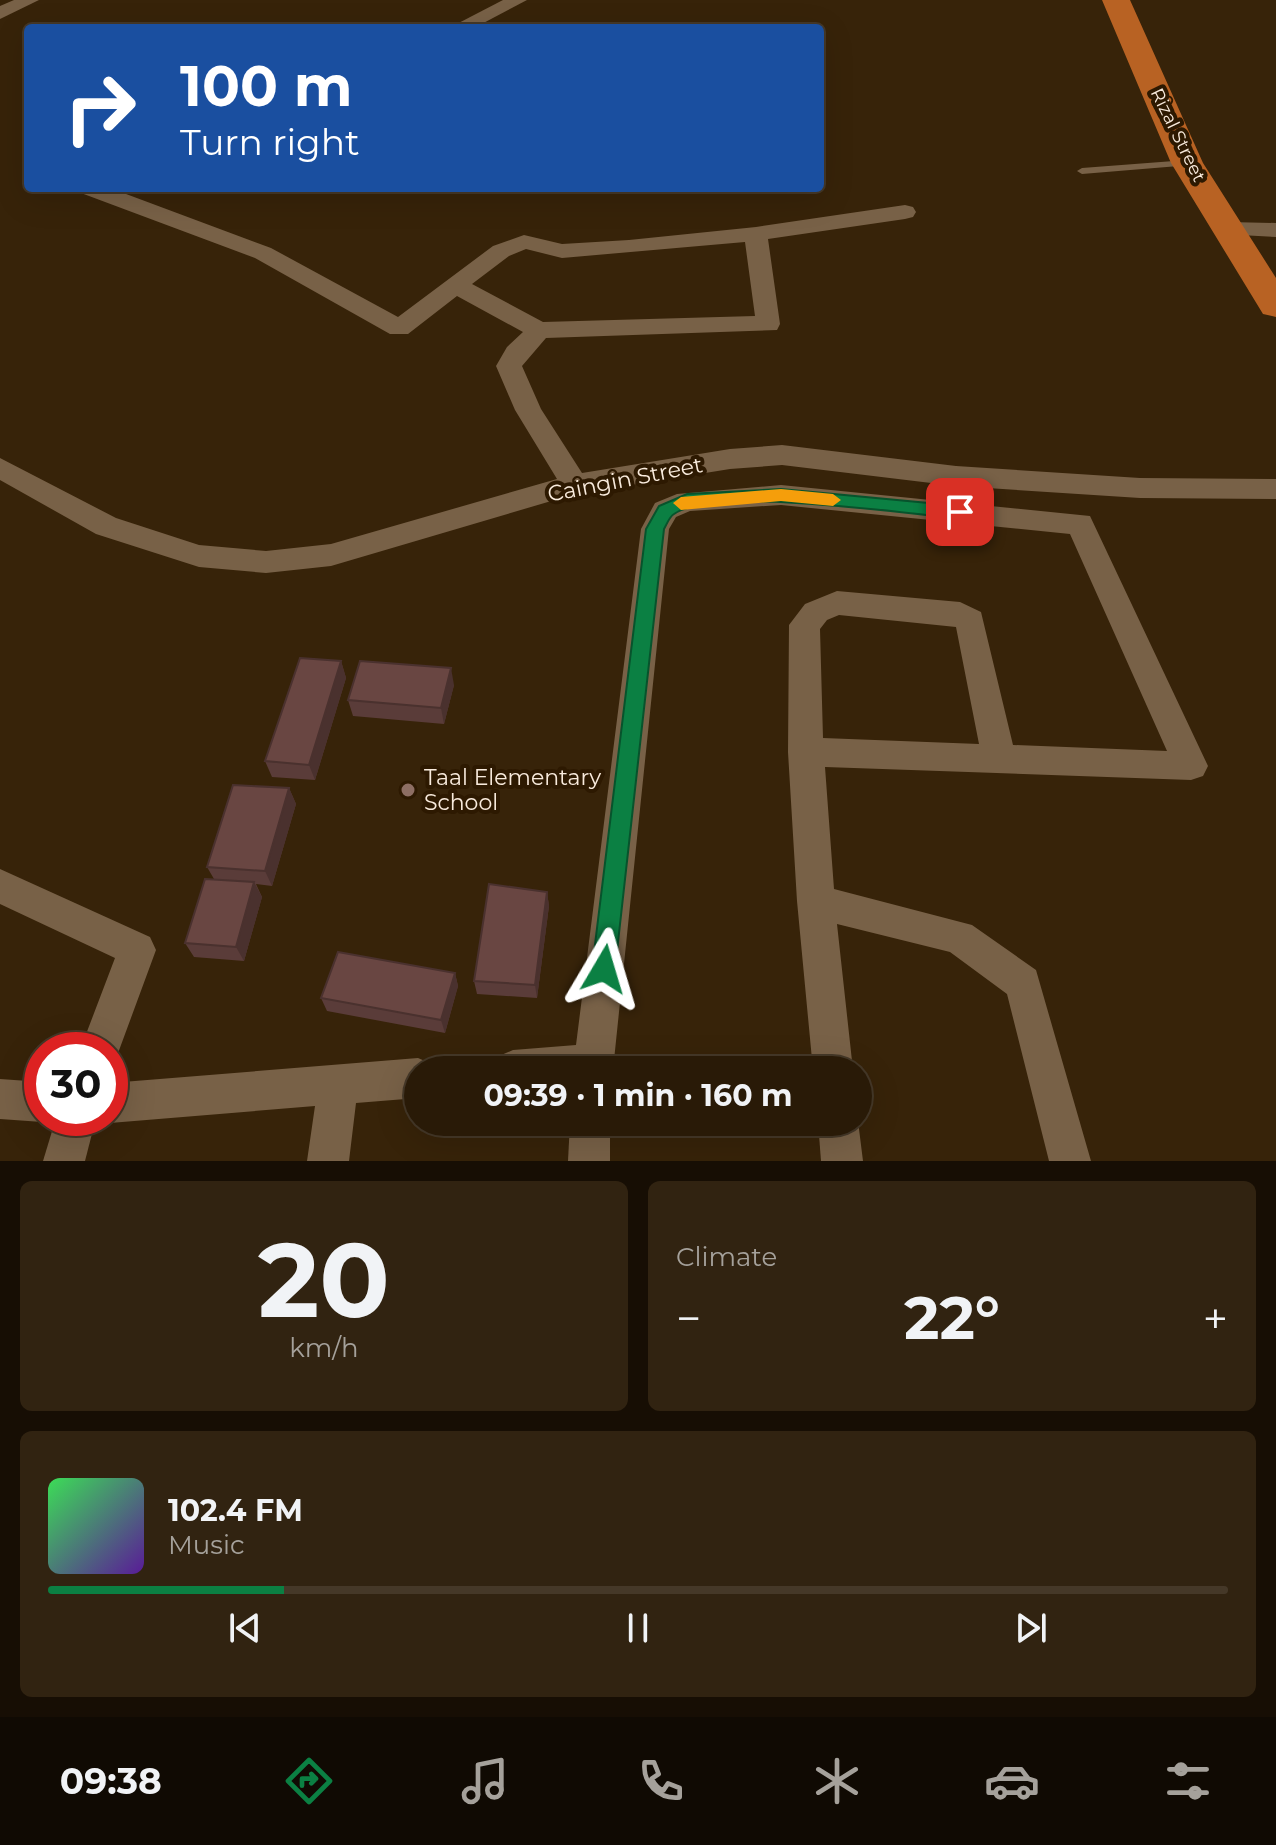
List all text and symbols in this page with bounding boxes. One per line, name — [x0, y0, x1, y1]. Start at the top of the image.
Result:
text: 100 m — [180, 52, 353, 120]
icon: right — [48, 56, 152, 160]
street label: Rizal Street — [1146, 84, 1210, 186]
text: Turn right — [180, 120, 360, 164]
street label: Caingin Street — [545, 451, 705, 508]
pin — [926, 478, 994, 546]
icon: arrive — [938, 490, 982, 534]
place label: Taal Elementary School — [424, 764, 601, 816]
marker: Taal Elementary School — [399, 781, 417, 799]
position arrow — [562, 927, 646, 1011]
speed limit sign: 30 — [24, 1032, 128, 1136]
text: 09:39 · 1 min · 160 m — [484, 1077, 792, 1114]
text: 20 — [258, 1216, 390, 1343]
text: Climate — [676, 1241, 777, 1273]
text: 22° — [904, 1281, 1000, 1354]
text: − — [676, 1291, 701, 1345]
text: + — [1203, 1291, 1228, 1345]
text: km/h — [289, 1332, 359, 1364]
text: 102.4 FM — [168, 1492, 303, 1529]
text: Music — [168, 1529, 245, 1561]
icon: previous — [223, 1606, 267, 1650]
icon: pause — [616, 1606, 660, 1650]
icon: next — [1009, 1606, 1053, 1650]
icon: directions — [281, 1753, 337, 1809]
icon: music — [457, 1753, 513, 1809]
icon: phone — [633, 1753, 689, 1809]
icon: climate — [809, 1753, 865, 1809]
icon: car — [984, 1753, 1040, 1809]
icon: filters — [1160, 1753, 1216, 1809]
text: 09:38 — [60, 1759, 162, 1803]

